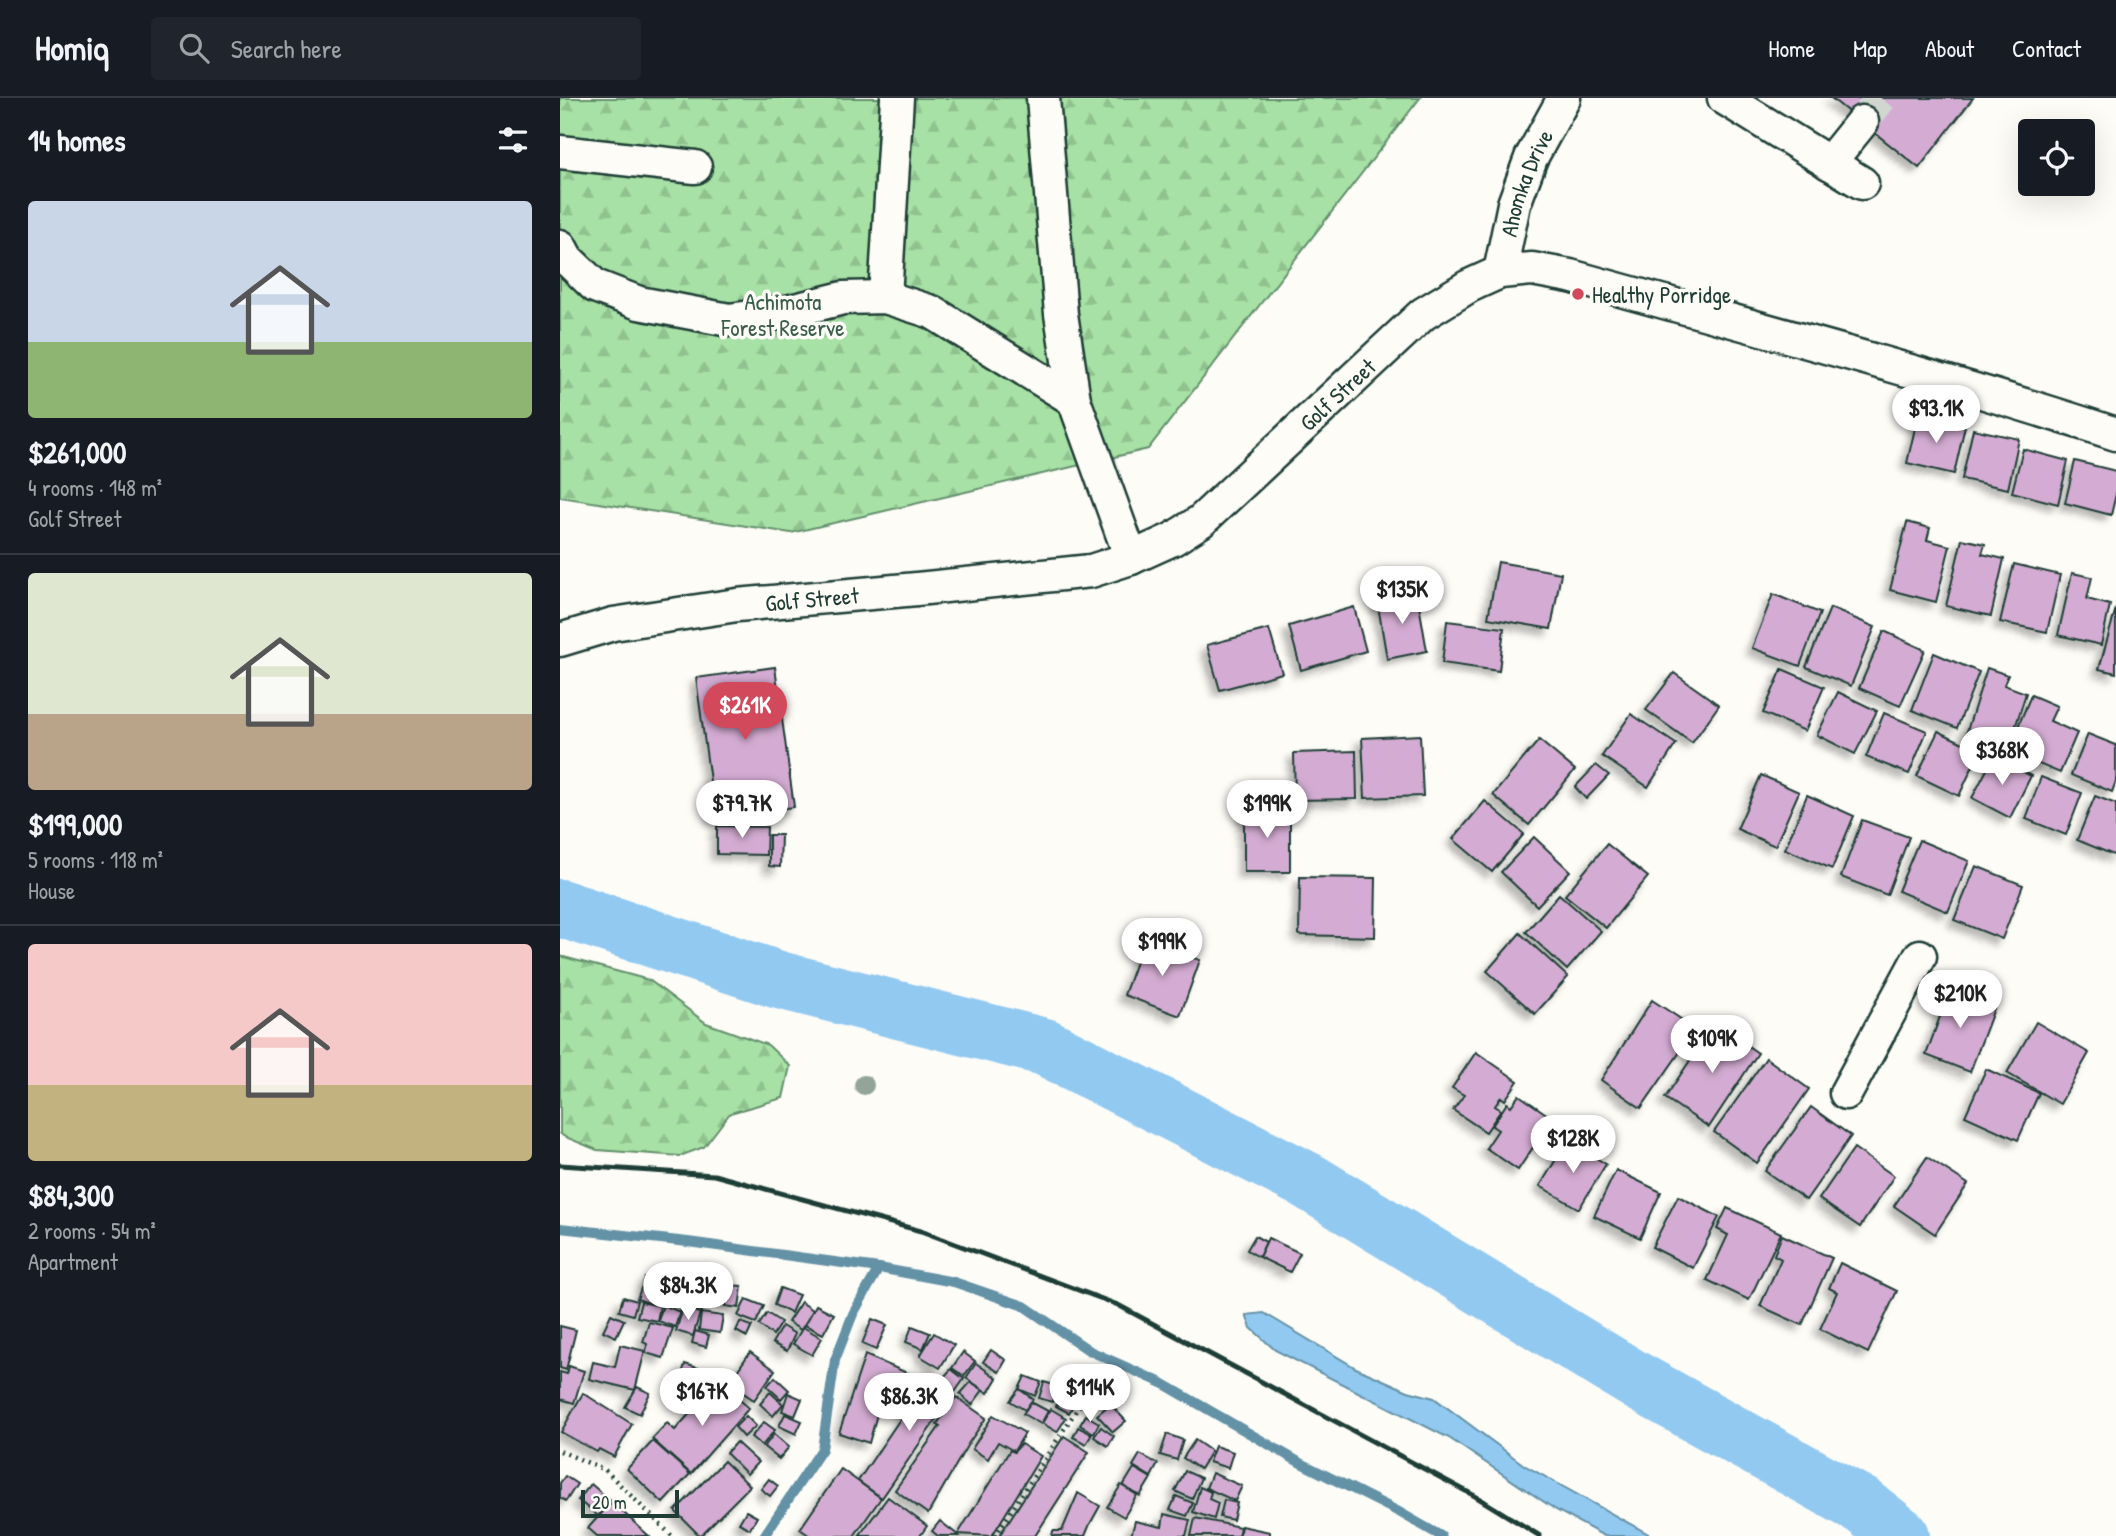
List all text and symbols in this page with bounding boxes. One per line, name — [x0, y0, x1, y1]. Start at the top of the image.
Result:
search box — [151, 17, 641, 80]
text: Homiq — [35, 26, 109, 70]
icon: search — [175, 29, 213, 67]
text: Search here — [231, 31, 342, 66]
text: Home — [1768, 32, 1815, 64]
text: Map — [1853, 32, 1887, 64]
text: About — [1925, 32, 1974, 64]
text: Contact — [2012, 32, 2081, 64]
map controls — [2018, 119, 2095, 196]
button: locate — [2018, 119, 2095, 196]
text: 14 homes — [28, 120, 126, 160]
icon: filters — [494, 121, 532, 159]
street label: Ahomka Drive — [1492, 123, 1560, 239]
icon: home — [217, 247, 343, 373]
place label: Healthy Porridge — [1592, 279, 1731, 310]
park label: Achimota Forest Reserve — [721, 286, 844, 343]
marker: Healthy Porridge — [1570, 286, 1586, 302]
street label: Golf Street — [1292, 350, 1383, 437]
pin: $93.1K — [1879, 386, 1993, 445]
text: $93.1K — [1908, 392, 1964, 423]
text: $261,000 — [28, 432, 127, 472]
text: 4 rooms · 148 m² — [28, 472, 162, 503]
text: Golf Street — [28, 503, 122, 534]
pin: $135K — [1353, 566, 1451, 626]
text: $135K — [1376, 573, 1428, 604]
street label: Golf Street — [764, 579, 861, 618]
icon: home — [217, 619, 343, 745]
pin: $261K — [696, 682, 794, 742]
text: $261K — [719, 689, 771, 720]
pin: $368K — [1953, 728, 2051, 787]
text: $368K — [1975, 734, 2029, 765]
pin: $79.7K — [685, 780, 799, 840]
pin: $199K — [1218, 780, 1316, 840]
text: $79.7K — [712, 787, 772, 818]
text: $199K — [1243, 787, 1291, 818]
text: $199,000 — [28, 804, 123, 844]
text: 5 rooms · 118 m² — [28, 844, 163, 875]
text: House — [28, 875, 75, 906]
pin: $199K — [1113, 918, 1211, 978]
text: $199K — [1138, 925, 1186, 956]
pin: $210K — [1911, 970, 2009, 1030]
text: $210K — [1933, 977, 1987, 1008]
icon: home — [217, 990, 343, 1116]
pin: $109K — [1663, 1016, 1761, 1075]
text: $109K — [1687, 1022, 1737, 1053]
pin: $128K — [1524, 1116, 1622, 1175]
text: $128K — [1547, 1122, 1599, 1153]
text: $84,300 — [28, 1175, 114, 1215]
text: 2 rooms · 54 m² — [28, 1215, 156, 1246]
text: Apartment — [28, 1246, 118, 1277]
pin: $84.3K — [631, 1262, 745, 1322]
text: $84.3K — [659, 1269, 717, 1300]
pin: $114K — [1041, 1364, 1139, 1424]
pin: $167K — [653, 1368, 751, 1428]
text: $114K — [1065, 1371, 1115, 1402]
pin: $86.3K — [852, 1374, 966, 1433]
text: $167K — [676, 1375, 728, 1406]
text: $86.3K — [880, 1380, 938, 1411]
scale bar — [581, 1487, 679, 1519]
text: 20 m — [592, 1489, 627, 1515]

